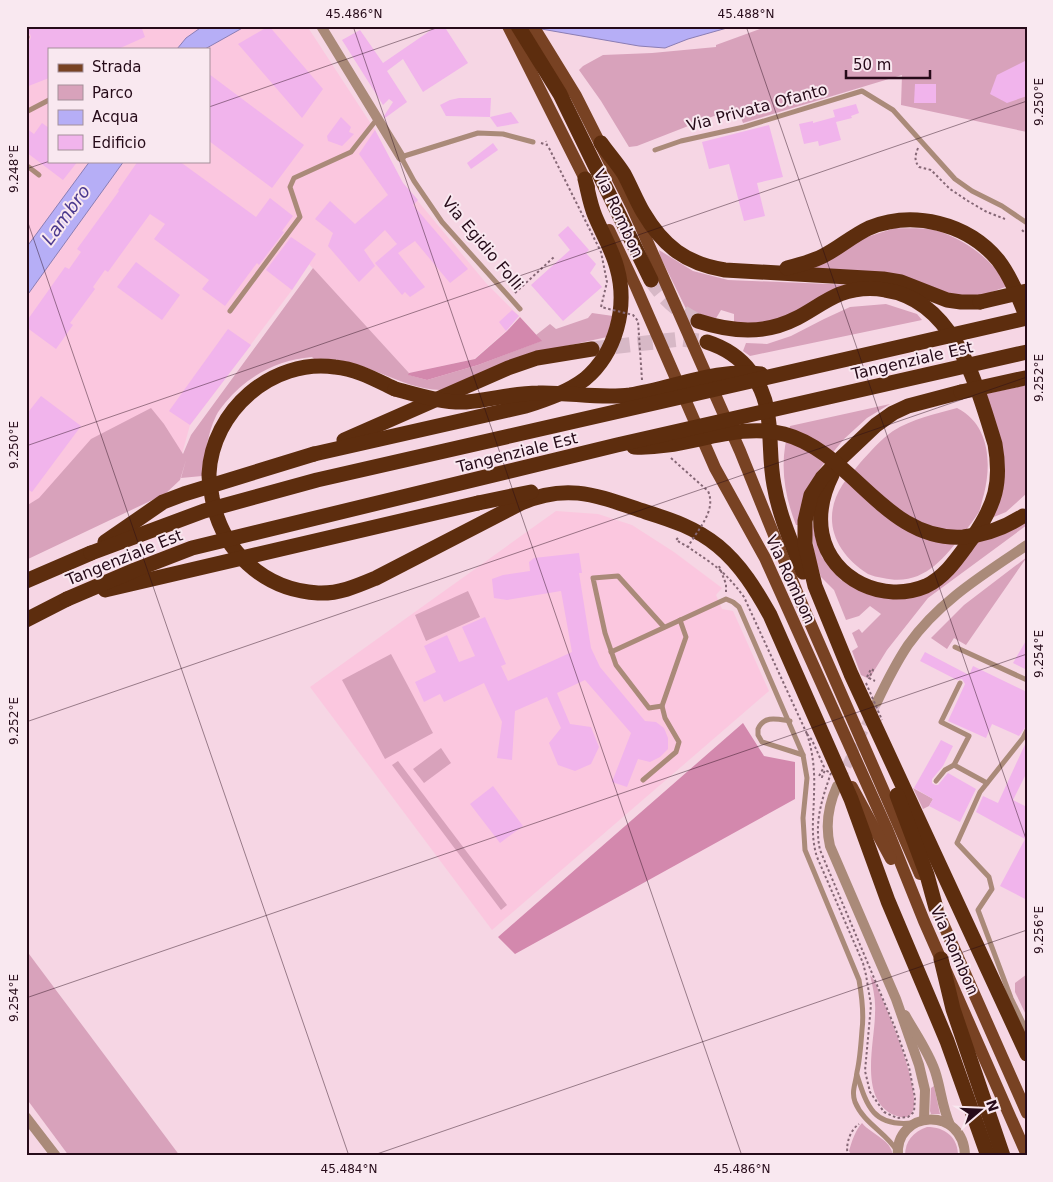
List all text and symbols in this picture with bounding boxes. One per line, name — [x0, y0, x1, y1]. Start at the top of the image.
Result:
text: 45.486°N — [326, 7, 382, 21]
text: 45.488°N — [718, 7, 774, 21]
legend — [48, 48, 210, 162]
scale bar — [846, 48, 929, 80]
text: 50 m — [853, 56, 891, 74]
text: Strada — [92, 58, 141, 76]
text: 9.250°E — [1032, 78, 1046, 126]
street label: Via Privata Ofanto — [685, 80, 830, 135]
text: Parco — [92, 84, 133, 102]
text: Acqua — [92, 108, 138, 126]
text: Edificio — [92, 134, 146, 152]
text: 9.248°E — [7, 145, 21, 193]
street label: Via Rombon — [590, 166, 647, 261]
water label: Lambro — [37, 181, 94, 249]
street label: Via Egidio Folli — [438, 193, 527, 294]
street label: Tangenziale Est — [849, 337, 975, 384]
text: 9.252°E — [1032, 354, 1046, 402]
text: 9.250°E — [7, 421, 21, 469]
street label: Tangenziale Est — [454, 428, 580, 477]
street label: Tangenziale Est — [62, 525, 185, 590]
street label: Via Rombon — [762, 532, 819, 627]
text: 9.254°E — [1032, 630, 1046, 678]
text: 9.252°E — [7, 697, 21, 745]
street label: Via Rombon — [926, 903, 983, 998]
text: 9.256°E — [1032, 906, 1046, 954]
text: 9.254°E — [7, 974, 21, 1022]
north arrow — [956, 1084, 1006, 1134]
text: N — [983, 1098, 1002, 1114]
text: 45.484°N — [321, 1162, 377, 1176]
text: 45.486°N — [714, 1162, 770, 1176]

